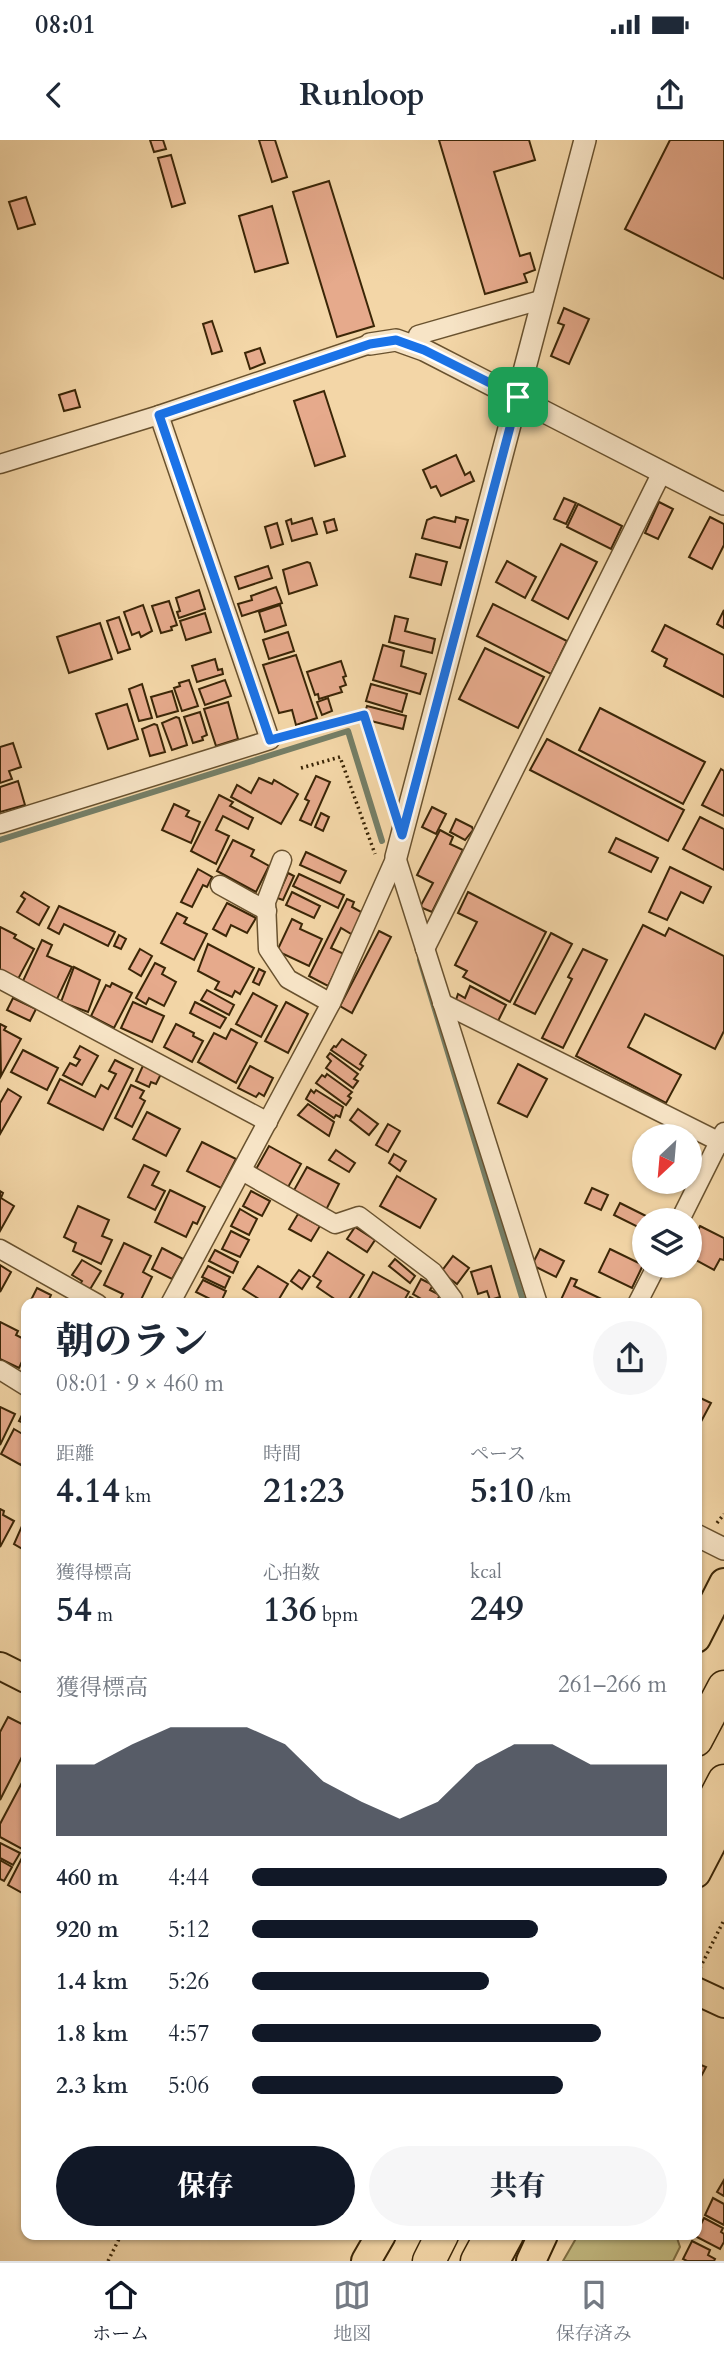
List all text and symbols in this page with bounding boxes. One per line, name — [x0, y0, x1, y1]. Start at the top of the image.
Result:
text: 08:01 — [35, 7, 96, 42]
text: Runloop — [299, 73, 425, 117]
icon: back — [35, 76, 73, 114]
icon: share — [651, 76, 689, 114]
pin — [488, 367, 548, 427]
icon: arrive — [499, 378, 537, 416]
north arrow — [632, 1124, 702, 1194]
map controls — [632, 1124, 702, 1278]
button: layers — [632, 1208, 702, 1278]
text: 朝のラン — [56, 1316, 208, 1368]
button: share — [593, 1321, 667, 1395]
text: 08:01 · 9 × 460 m — [56, 1368, 224, 1399]
text: 距離 — [56, 1441, 94, 1467]
text: 時間 — [263, 1441, 301, 1467]
text: ペース — [470, 1441, 526, 1467]
text: 4.14 — [56, 1467, 120, 1515]
text: 21:23 — [263, 1467, 345, 1515]
text: 5:10 — [470, 1467, 534, 1515]
text: km — [120, 1483, 151, 1509]
text: /km — [534, 1483, 571, 1509]
text: kcal — [470, 1559, 502, 1585]
text: 獲得標高 — [56, 1560, 132, 1586]
text: 心拍数 — [263, 1560, 320, 1586]
text: 249 — [470, 1585, 524, 1633]
text: 54 — [56, 1586, 92, 1634]
text: 136 — [263, 1586, 317, 1634]
text: m — [92, 1602, 113, 1628]
text: bpm — [317, 1602, 358, 1628]
text: 261–266 m — [558, 1669, 667, 1700]
text: 獲得標高 — [56, 1672, 148, 1703]
text: 460 m — [56, 1862, 119, 1893]
text: 4:44 — [168, 1862, 209, 1893]
text: 920 m — [56, 1914, 119, 1945]
text: 5:12 — [168, 1914, 209, 1945]
text: 1.4 km — [56, 1966, 128, 1997]
text: 5:26 — [168, 1966, 209, 1997]
text: 1.8 km — [56, 2018, 128, 2049]
text: 4:57 — [168, 2018, 209, 2049]
text: 2.3 km — [56, 2070, 128, 2101]
text: 5:06 — [168, 2070, 209, 2101]
button: 保存 — [56, 2146, 355, 2226]
button: 共有 — [369, 2146, 667, 2226]
tab: ホーム — [92, 2276, 149, 2347]
tab: 地図 — [333, 2276, 372, 2347]
tab: 保存済み — [556, 2276, 632, 2347]

